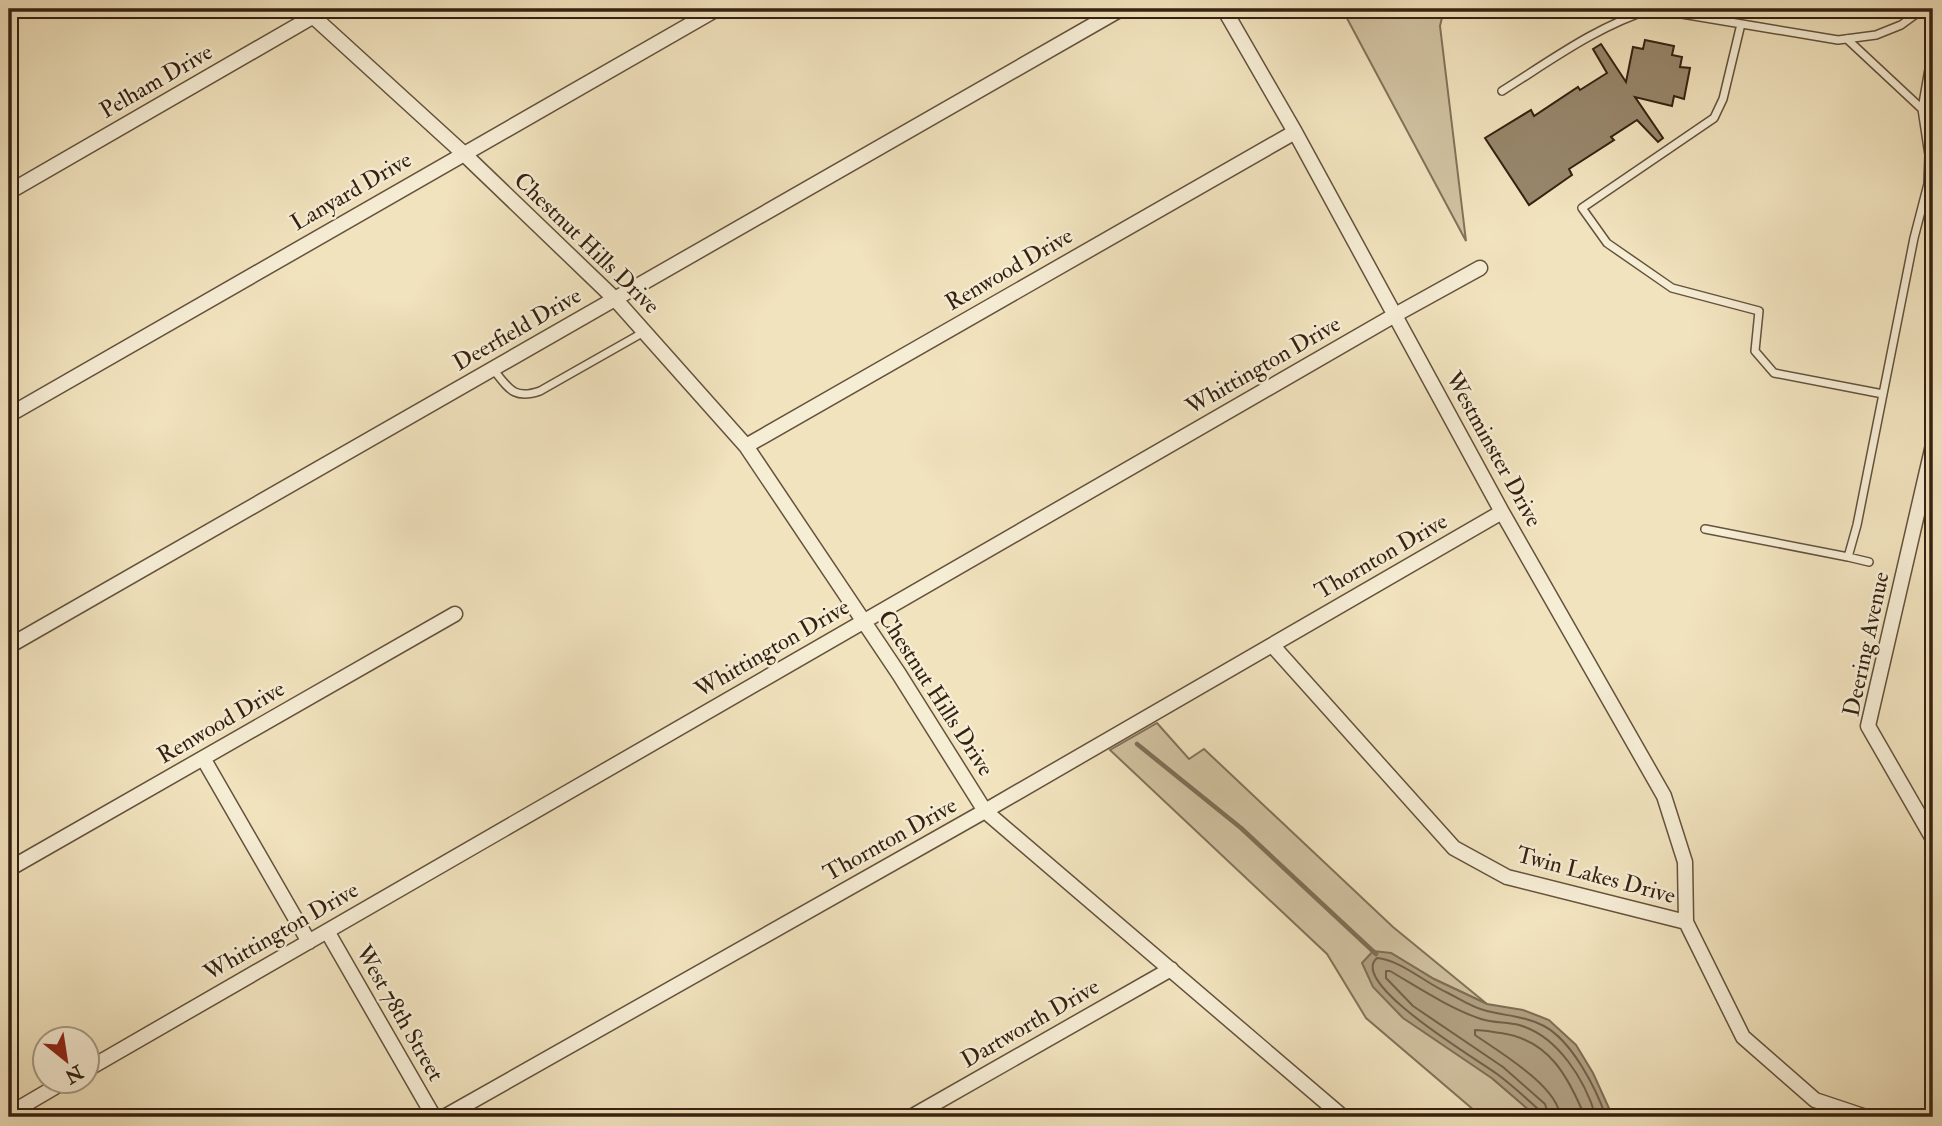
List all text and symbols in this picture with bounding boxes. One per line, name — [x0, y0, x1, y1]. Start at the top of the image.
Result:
street label: Pelham Drive — [95, 37, 218, 125]
street label: Lanyard Drive — [286, 145, 417, 237]
street label: Chestnut Hills Drive — [508, 166, 666, 320]
street label: Renwood Drive — [940, 221, 1078, 317]
street label: Deerfield Drive — [448, 280, 587, 377]
street label: Whittington Drive — [1180, 309, 1346, 421]
street label: Westminster Drive — [1439, 365, 1549, 532]
street label: Thornton Drive — [1310, 506, 1453, 606]
street label: Deering Avenue — [1837, 569, 1896, 719]
street label: Whittington Drive — [689, 592, 855, 704]
street label: Chestnut Hills Drive — [872, 605, 1001, 782]
street label: Renwood Drive — [152, 674, 290, 770]
street label: Thornton Drive — [818, 790, 962, 888]
street label: Twin Lakes Drive — [1513, 840, 1679, 910]
street label: Whittington Drive — [198, 875, 364, 987]
street label: West 78th Street — [349, 939, 451, 1086]
street label: Dartworth Drive — [956, 972, 1105, 1074]
north arrow — [32, 1024, 102, 1094]
text: N — [60, 1059, 88, 1089]

